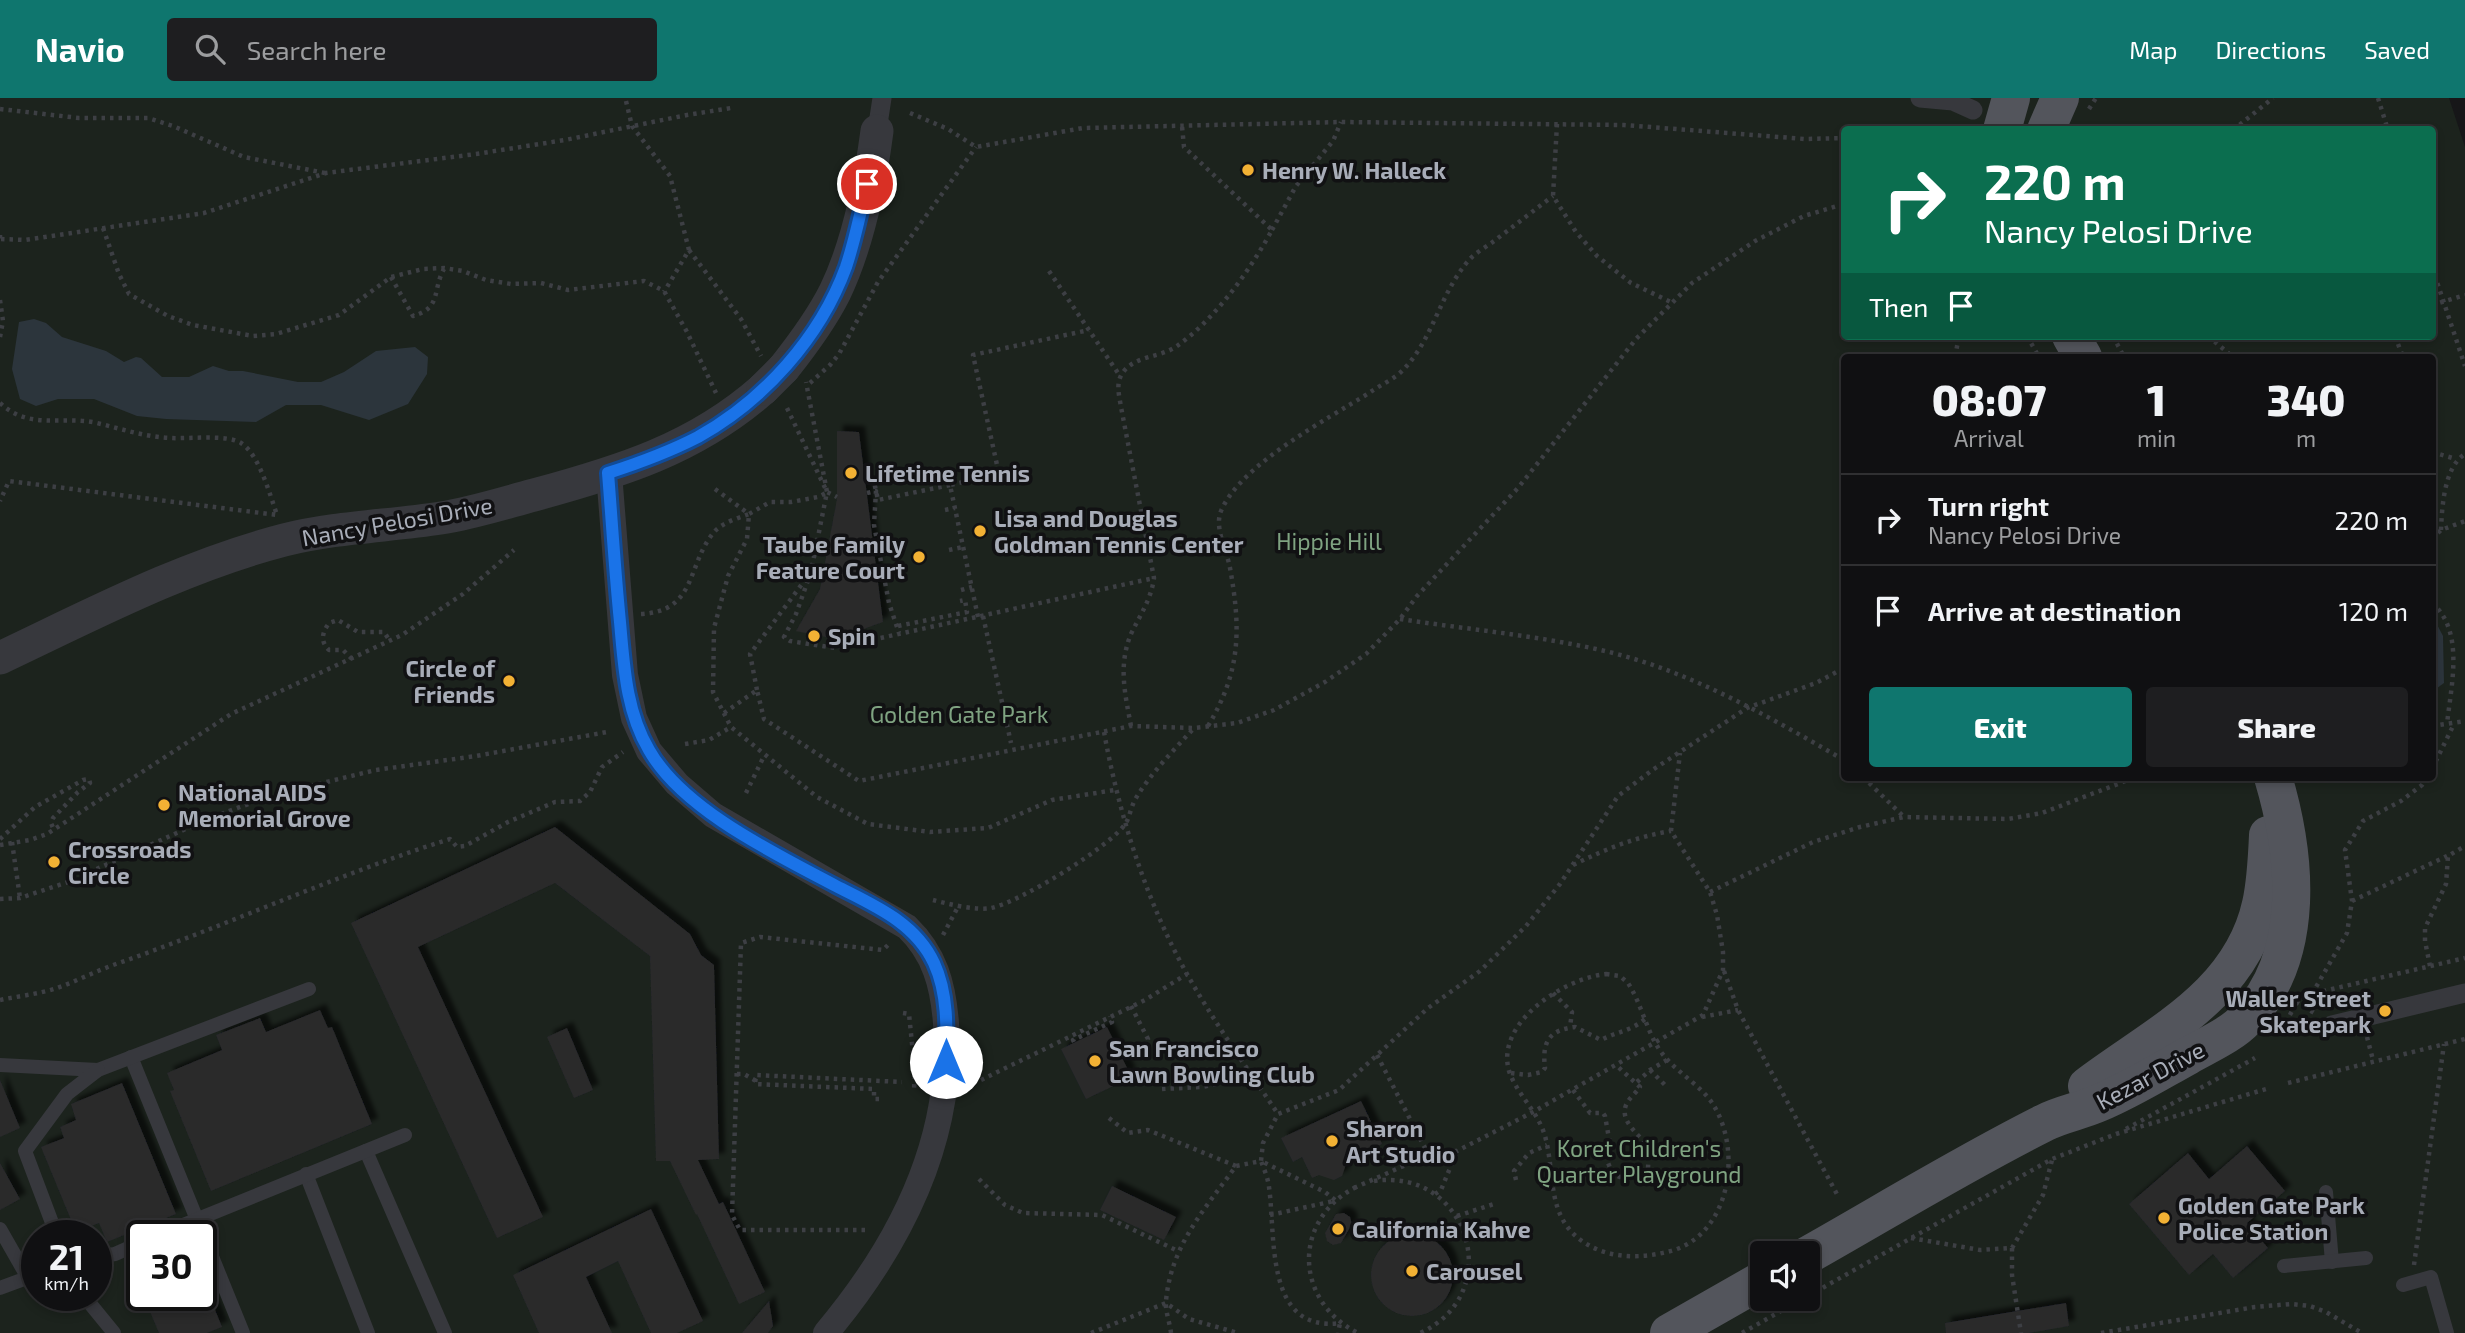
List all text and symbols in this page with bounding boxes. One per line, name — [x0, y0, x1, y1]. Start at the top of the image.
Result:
search box — [167, 18, 657, 81]
text: Navio — [35, 29, 125, 69]
icon: search — [191, 30, 229, 68]
text: Search here — [247, 34, 386, 65]
text: Map — [2129, 35, 2177, 64]
text: Directions — [2215, 35, 2326, 64]
text: Saved — [2364, 35, 2430, 64]
text: 220 m — [1984, 151, 2126, 210]
pin — [837, 154, 897, 214]
icon: right — [1869, 154, 1960, 245]
place label: Henry W. Halleck — [1262, 156, 1446, 184]
marker: Henry W. Halleck — [1240, 162, 1256, 178]
icon: arrive — [848, 165, 886, 203]
text: Nancy Pelosi Drive — [1984, 211, 2253, 249]
icon: arrive — [1942, 287, 1980, 325]
text: Then — [1869, 291, 1928, 322]
text: 08:07 — [1932, 374, 2046, 424]
text: 1 — [2147, 374, 2166, 424]
text: 340 — [2267, 374, 2345, 424]
text: Arrival — [1954, 424, 2024, 452]
text: min — [2137, 424, 2176, 452]
text: m — [2296, 424, 2316, 452]
place label: Lifetime Tennis — [865, 459, 1030, 487]
marker: Lifetime Tennis — [843, 465, 859, 481]
street label: Nancy Pelosi Drive — [300, 490, 494, 552]
text: Turn right — [1928, 490, 2049, 521]
icon: right — [1869, 501, 1907, 539]
place label: Lisa and Douglas Goldman Tennis Center — [994, 504, 1244, 558]
text: 220 m — [2335, 504, 2408, 535]
text: Nancy Pelosi Drive — [1928, 521, 2121, 549]
marker: Lisa and Douglas Goldman Tennis Center — [972, 523, 988, 539]
park label: Hippie Hill — [1276, 527, 1382, 555]
place label: Taube Family Feature Court — [756, 530, 905, 584]
marker: Taube Family Feature Court — [911, 549, 927, 565]
icon: arrive — [1869, 592, 1907, 630]
text: Arrive at destination — [1928, 595, 2181, 626]
text: 120 m — [2339, 595, 2408, 626]
place label: Spin — [828, 622, 875, 650]
marker: Spin — [806, 628, 822, 644]
place label: Circle of Friends — [406, 654, 496, 708]
marker: Circle of Friends — [501, 673, 517, 689]
button: Exit — [1869, 687, 2132, 767]
button: Share — [2146, 687, 2408, 767]
park label: Golden Gate Park — [870, 700, 1049, 728]
place label: National AIDS Memorial Grove — [178, 778, 351, 832]
marker: National AIDS Memorial Grove — [156, 797, 172, 813]
place label: Crossroads Circle — [68, 835, 191, 889]
marker: Crossroads Circle — [46, 854, 62, 870]
place label: Waller Street Skatepark — [2225, 984, 2371, 1038]
marker: Waller Street Skatepark — [2377, 1003, 2393, 1019]
position arrow — [909, 1025, 983, 1099]
place label: San Francisco Lawn Bowling Club — [1109, 1034, 1315, 1088]
street label: Kezar Drive — [2091, 1035, 2209, 1115]
marker: San Francisco Lawn Bowling Club — [1087, 1053, 1103, 1069]
place label: Sharon Art Studio — [1346, 1114, 1455, 1168]
marker: Sharon Art Studio — [1324, 1133, 1340, 1149]
park label: Koret Children's Quarter Playground — [1537, 1134, 1741, 1188]
place label: Golden Gate Park Police Station — [2178, 1191, 2365, 1245]
marker: Golden Gate Park Police Station — [2156, 1210, 2172, 1226]
place label: California Kahve — [1352, 1215, 1531, 1243]
speed limit sign: 30 — [126, 1220, 217, 1311]
marker: California Kahve — [1330, 1221, 1346, 1237]
text: 21 — [49, 1235, 84, 1277]
map controls — [1750, 1241, 1820, 1311]
button: sound — [1750, 1241, 1820, 1311]
place label: Carousel — [1426, 1257, 1523, 1285]
marker: Carousel — [1404, 1263, 1420, 1279]
text: km/h — [44, 1272, 89, 1294]

